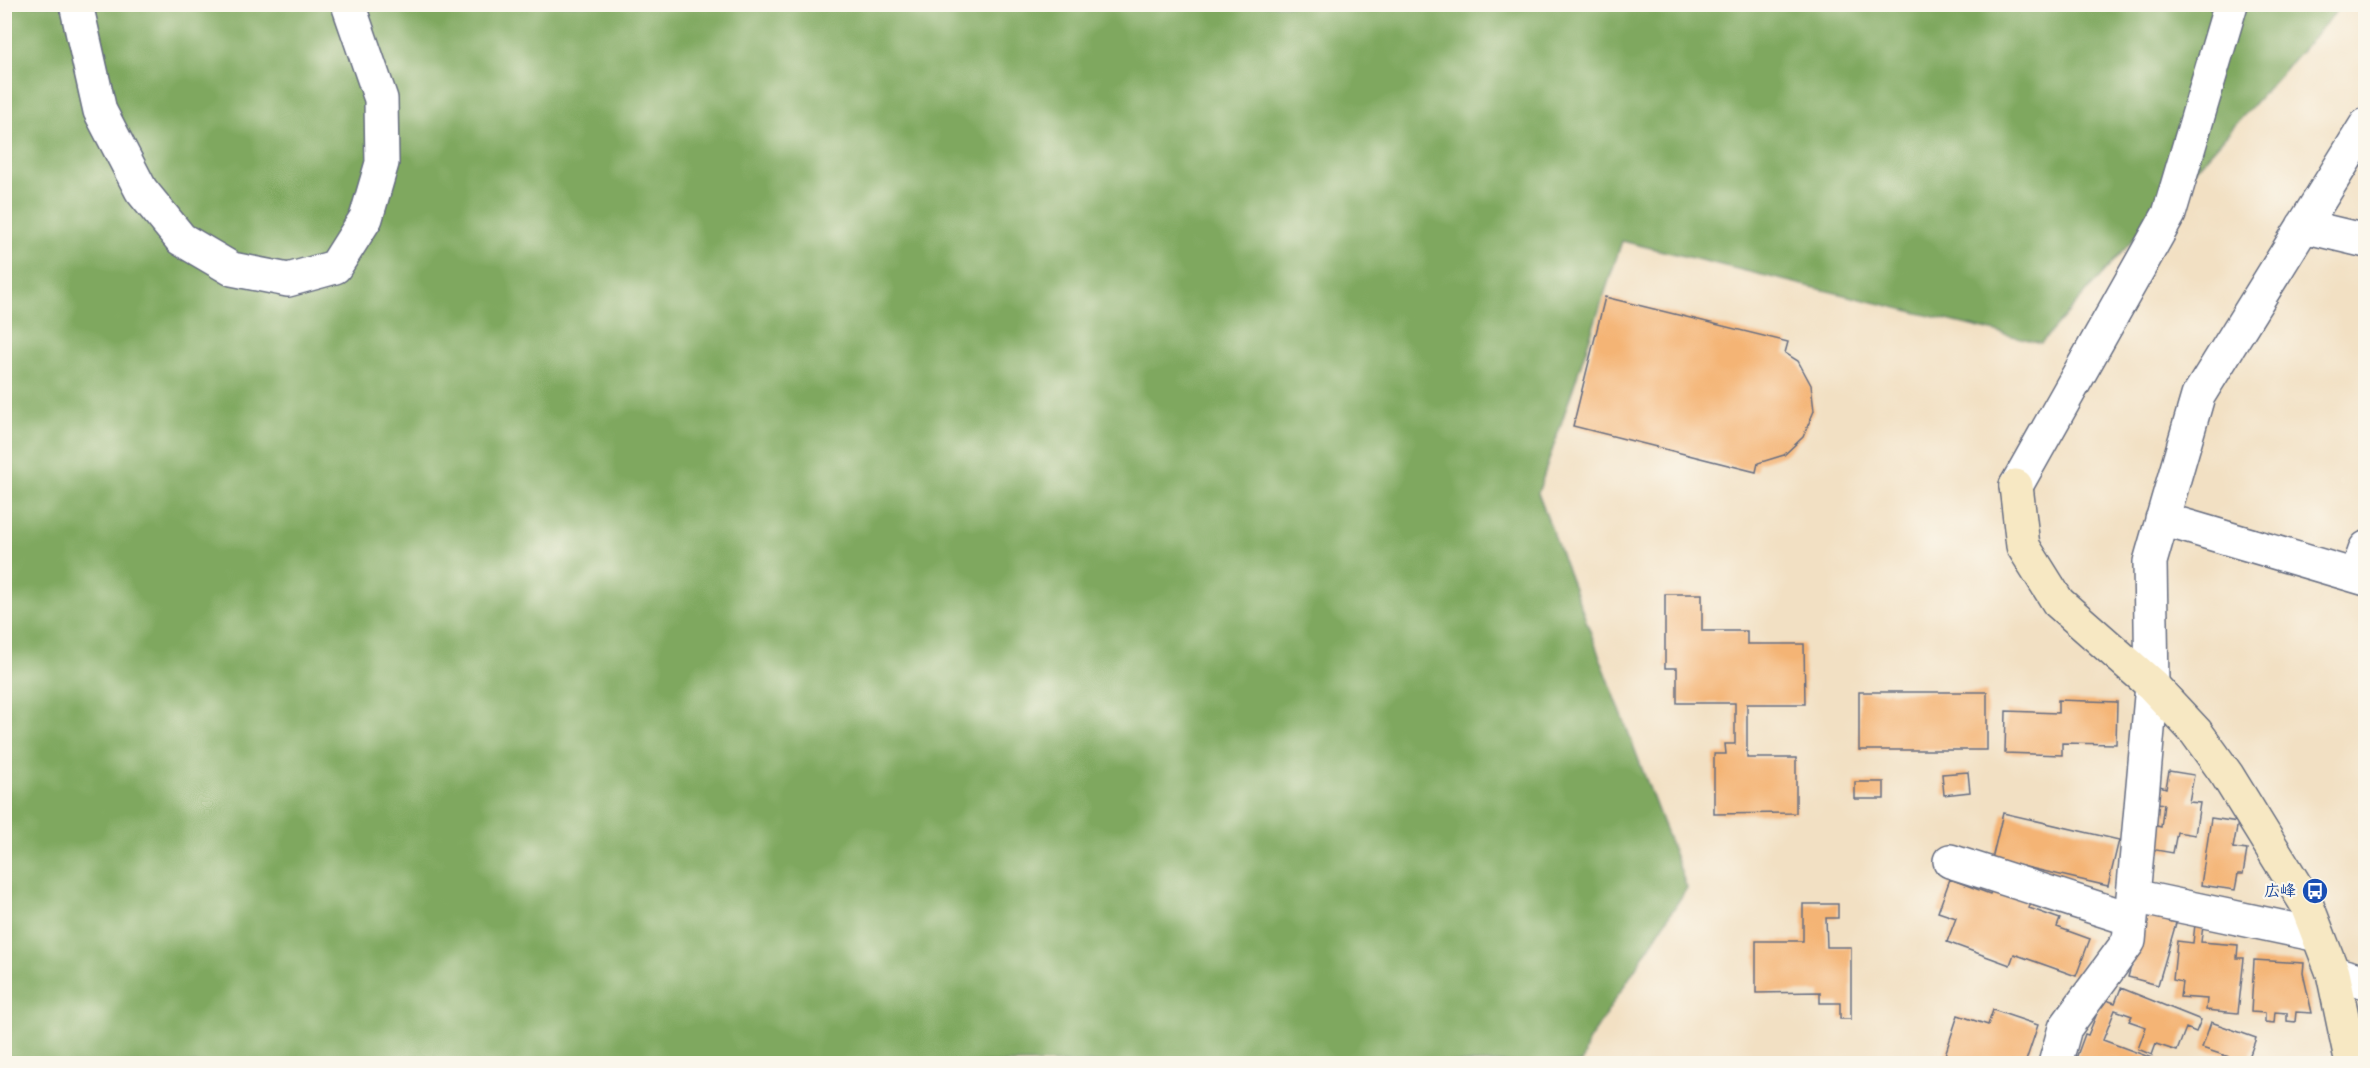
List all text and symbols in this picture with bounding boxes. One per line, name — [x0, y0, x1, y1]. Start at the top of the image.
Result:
bus stop icon: 広峰 — [2300, 876, 2330, 906]
place label: 広峰 — [2264, 879, 2296, 904]

